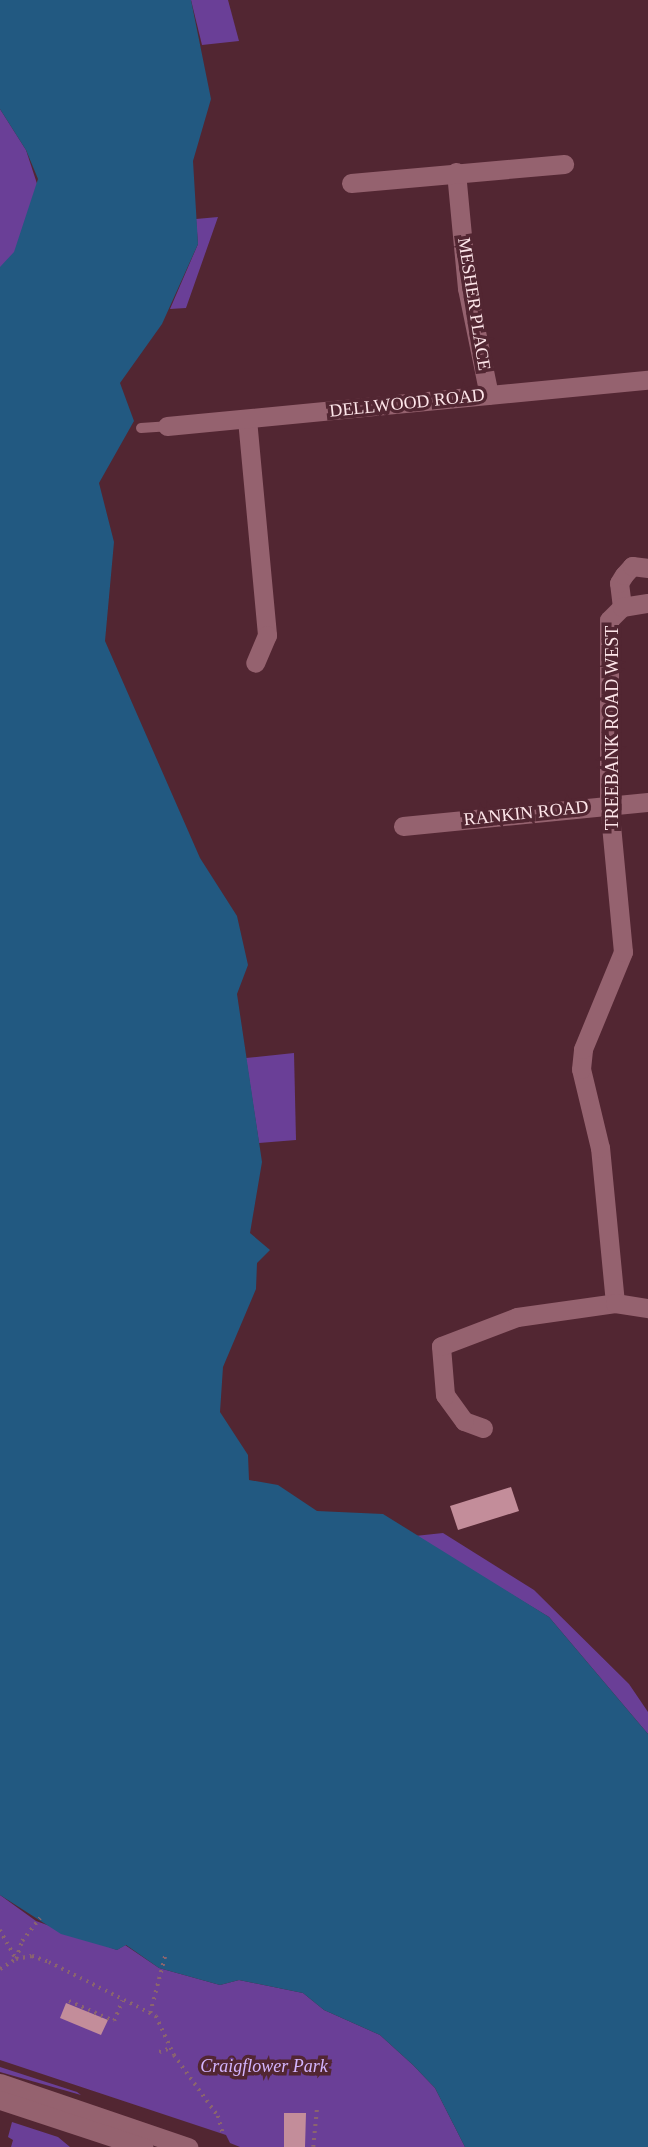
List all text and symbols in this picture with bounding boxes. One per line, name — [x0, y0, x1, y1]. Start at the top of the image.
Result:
street label: MESHER PLACE — [453, 236, 495, 372]
street label: DELLWOOD ROAD — [328, 384, 486, 422]
street label: TREEBANK ROAD WEST — [601, 626, 623, 830]
street label: RANKIN ROAD — [462, 796, 590, 830]
park label: Craigflower Park — [200, 2055, 328, 2077]

